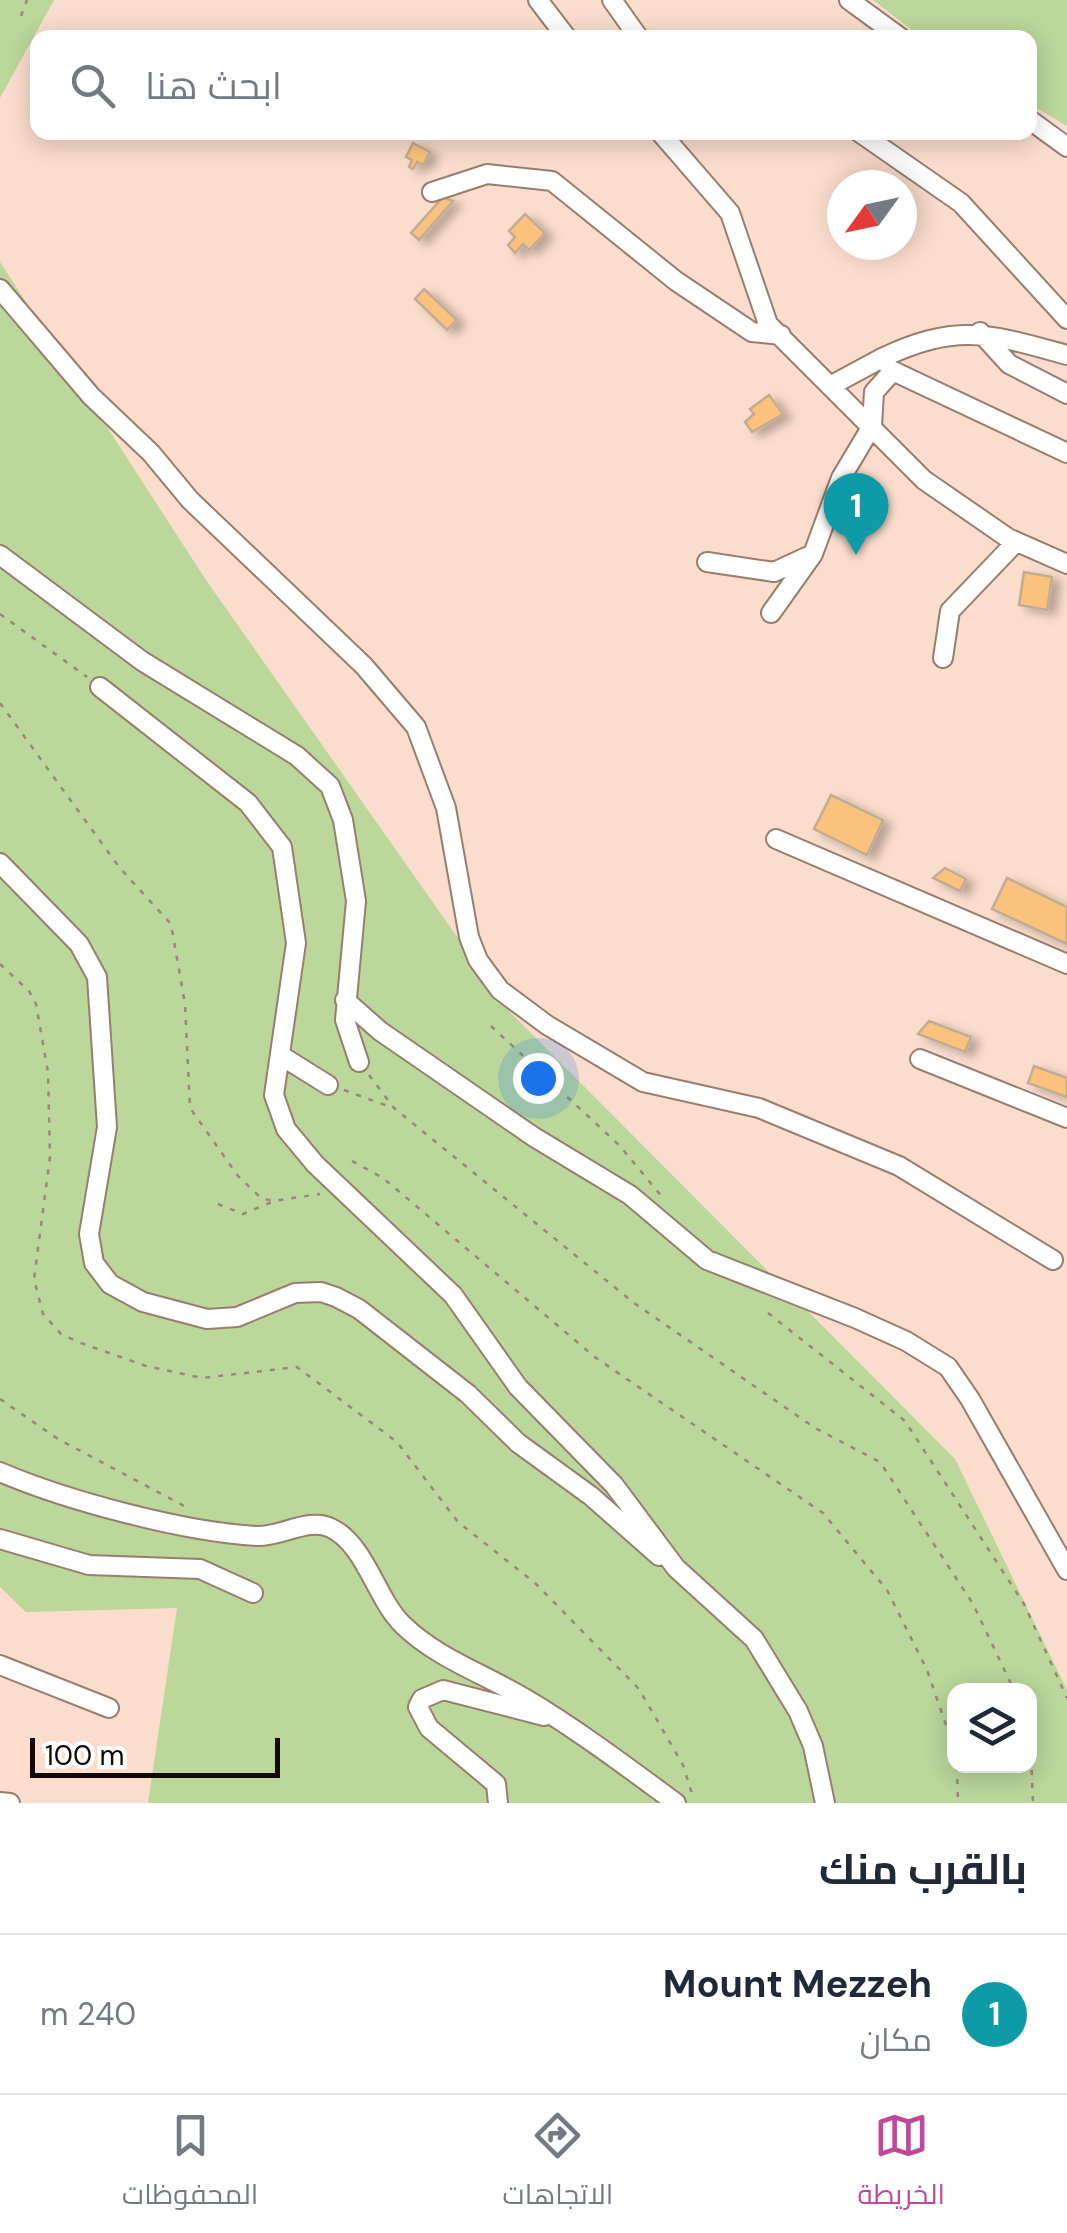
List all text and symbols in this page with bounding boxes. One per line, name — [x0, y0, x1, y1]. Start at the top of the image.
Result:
search box — [30, 30, 1037, 140]
icon: search — [65, 58, 120, 113]
text: ابحث هنا — [145, 61, 282, 111]
north arrow — [827, 170, 917, 260]
pin: 1 — [824, 472, 888, 555]
your location — [513, 1053, 564, 1104]
map controls — [947, 1683, 1037, 1773]
button: layers — [947, 1683, 1037, 1773]
scale bar — [30, 1733, 280, 1778]
text: 100 m — [45, 1737, 124, 1774]
text: بالقرب منك — [819, 1842, 1027, 1897]
text: Mount Mezzeh — [663, 1959, 932, 2009]
text: 240 m — [40, 1993, 136, 2035]
text: 1 — [989, 1993, 1000, 2035]
text: مكان — [860, 2019, 932, 2061]
tab: المحفوظات — [122, 2108, 258, 2220]
tab: الاتجاهات — [503, 2108, 613, 2220]
tab: الخريطة — [858, 2108, 945, 2220]

